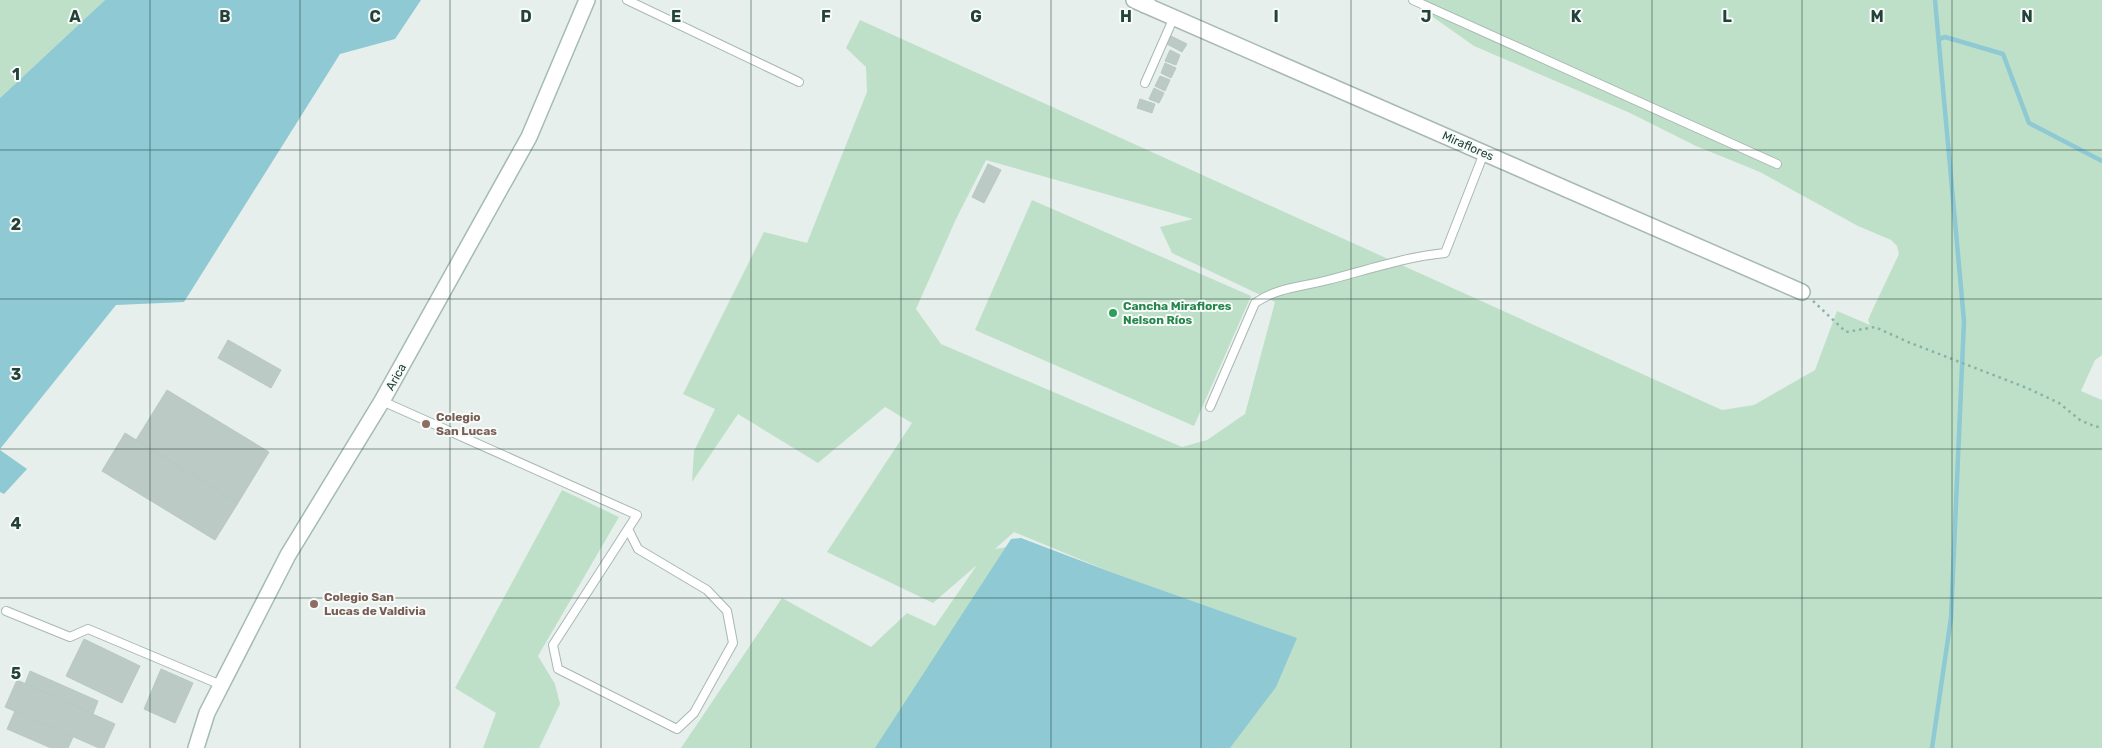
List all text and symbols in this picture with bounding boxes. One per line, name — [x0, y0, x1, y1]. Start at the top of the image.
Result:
text: A — [69, 7, 81, 26]
text: B — [219, 7, 231, 26]
text: C — [369, 7, 381, 26]
text: D — [520, 7, 532, 26]
text: E — [671, 7, 681, 26]
text: F — [821, 7, 831, 26]
text: G — [970, 7, 982, 26]
text: H — [1120, 7, 1132, 26]
text: I — [1273, 7, 1279, 26]
text: J — [1421, 7, 1431, 26]
text: K — [1571, 7, 1582, 26]
text: L — [1722, 7, 1732, 26]
text: M — [1870, 7, 1884, 26]
text: N — [2021, 7, 2033, 26]
text: 1 — [12, 65, 20, 84]
street label: Miraflores — [1440, 128, 1496, 164]
text: 2 — [11, 215, 21, 234]
place label: Cancha Miraflores Nelson Ríos — [1123, 299, 1232, 327]
marker: Cancha Miraflores Nelson Ríos — [1107, 307, 1119, 319]
street label: Arica — [383, 361, 409, 393]
text: 3 — [11, 365, 21, 384]
place label: Colegio San Lucas — [436, 410, 497, 438]
marker: Colegio San Lucas — [420, 418, 432, 430]
text: 4 — [11, 514, 22, 533]
place label: Colegio San Lucas de Valdivia — [324, 590, 426, 618]
marker: Colegio San Lucas de Valdivia — [308, 598, 320, 610]
text: 5 — [11, 664, 21, 683]

